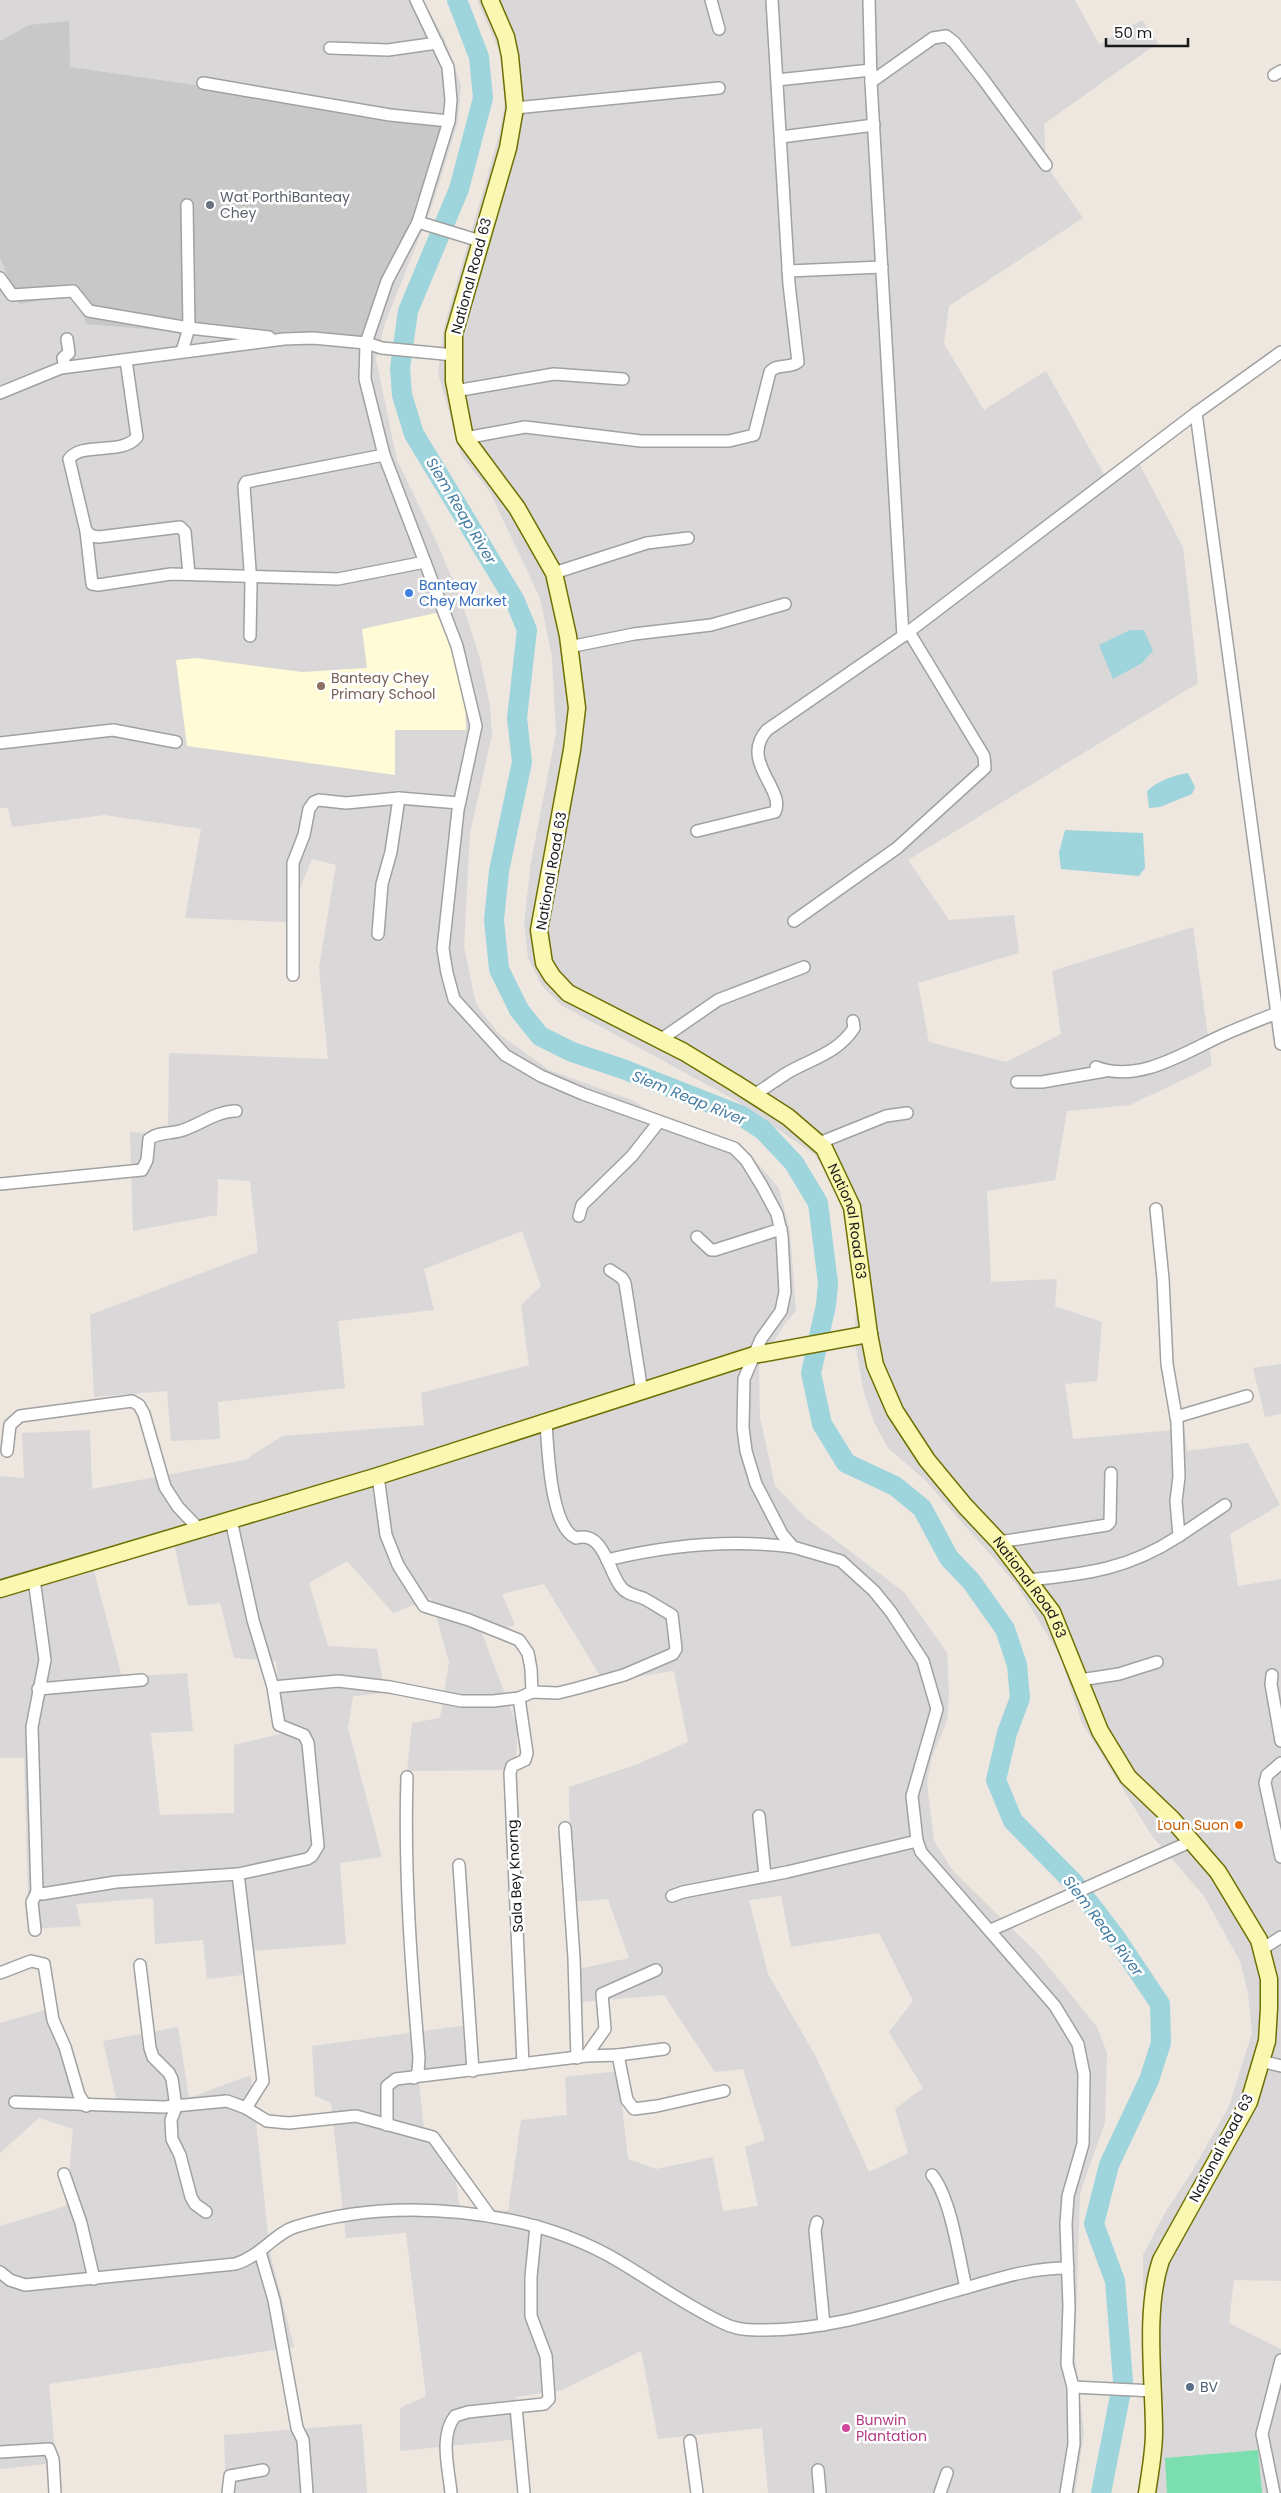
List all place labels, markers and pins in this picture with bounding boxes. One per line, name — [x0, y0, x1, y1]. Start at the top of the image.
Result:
place label: Wat PorthiBanteay Chey — [220, 187, 350, 223]
marker: Wat PorthiBanteay Chey — [204, 199, 216, 211]
place label: Banteay Chey Market — [419, 575, 507, 611]
marker: Banteay Chey Market — [403, 587, 415, 599]
place label: Banteay Chey Primary School — [331, 668, 436, 704]
marker: Banteay Chey Primary School — [315, 680, 327, 692]
place label: Loun Suon — [1157, 1815, 1229, 1835]
marker: Loun Suon — [1233, 1819, 1245, 1831]
place label: BV — [1200, 2377, 1219, 2397]
marker: BV — [1184, 2381, 1196, 2393]
place label: Bunwin Plantation — [856, 2410, 927, 2446]
marker: Bunwin Plantation — [840, 2422, 852, 2434]

